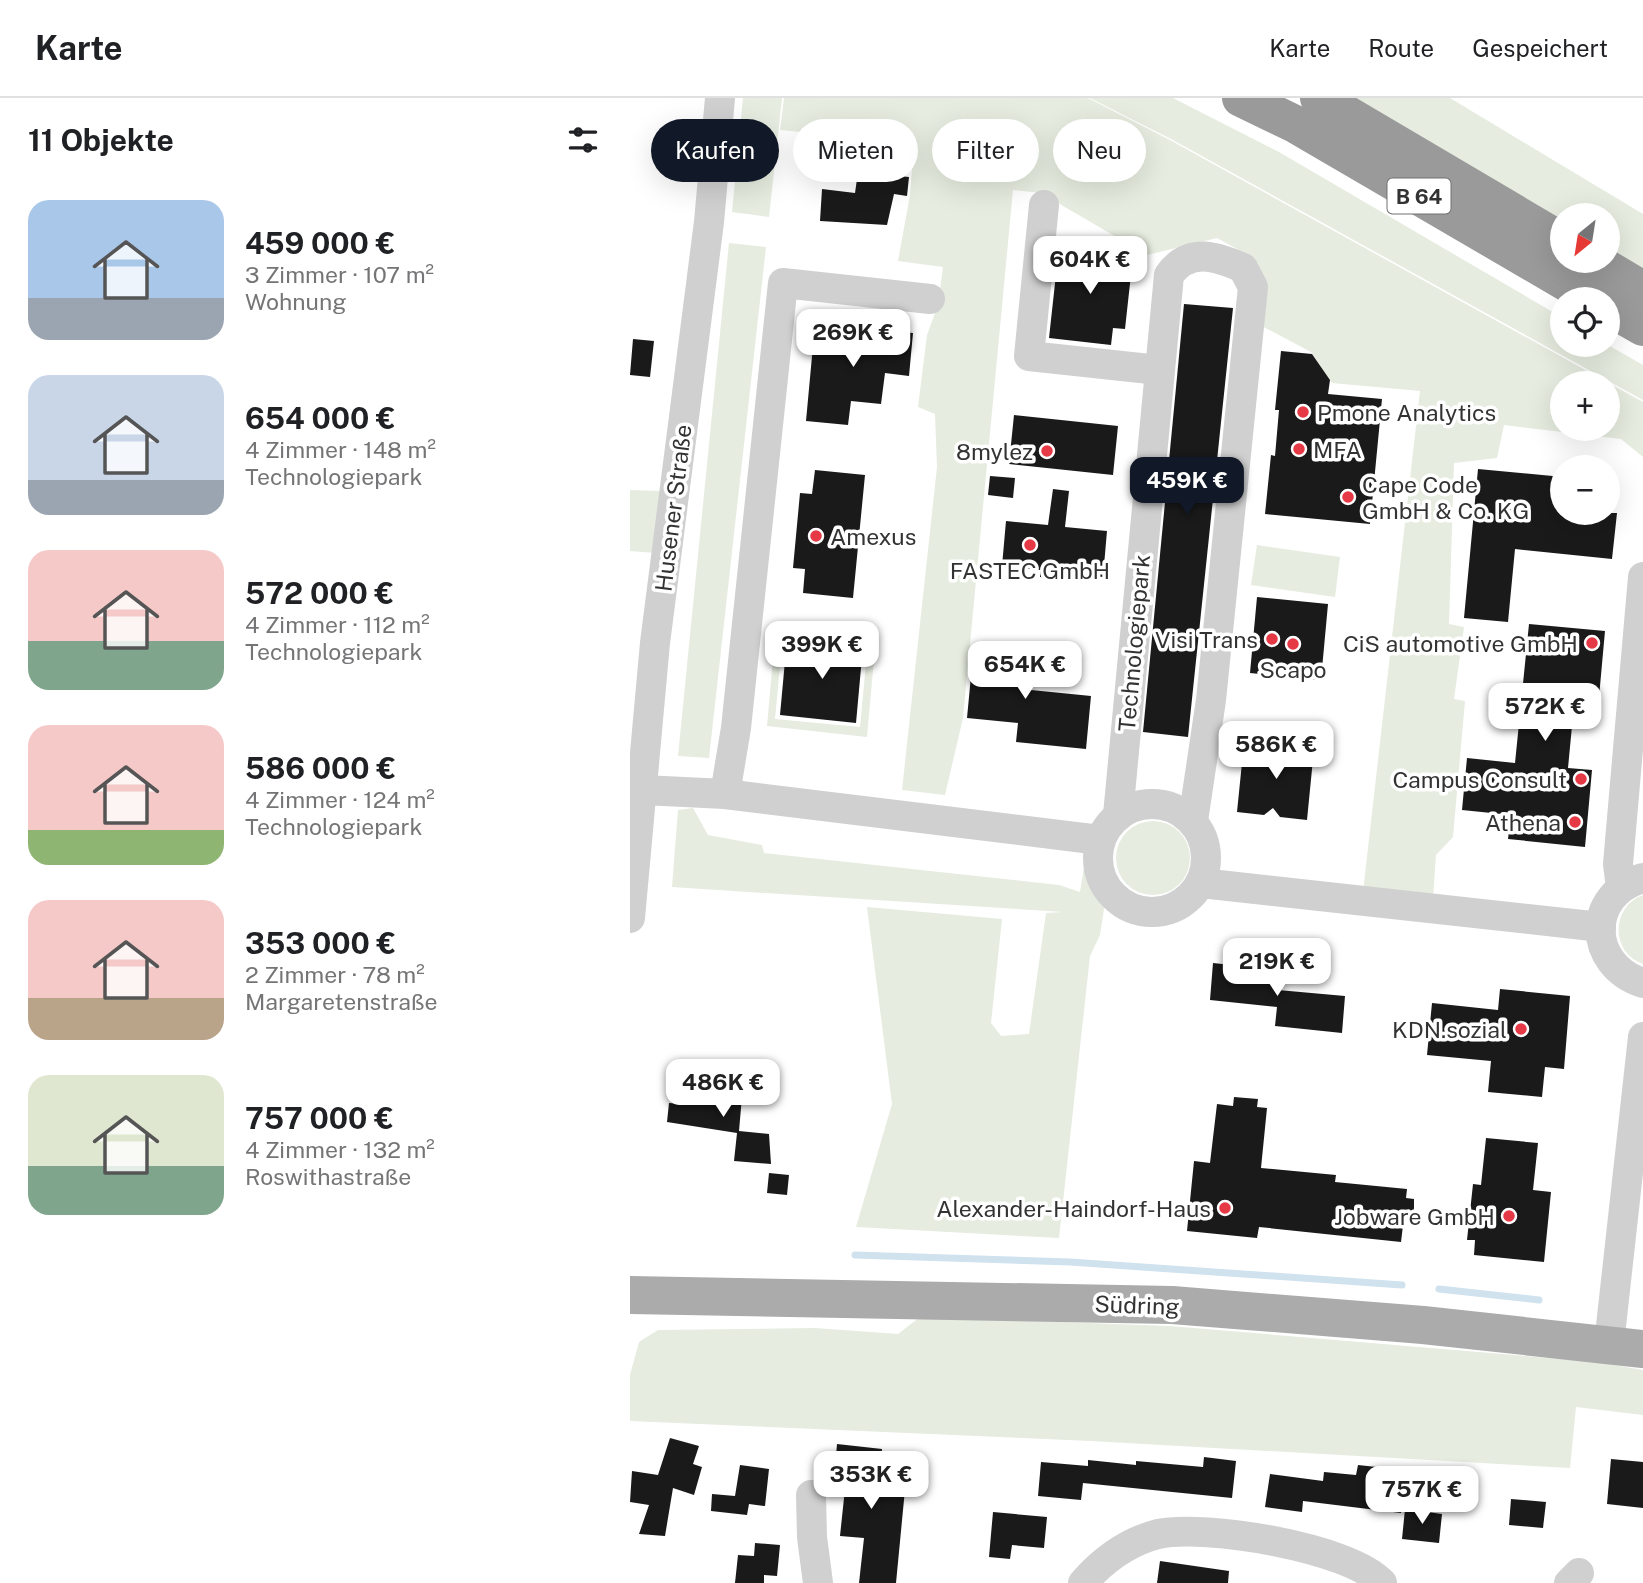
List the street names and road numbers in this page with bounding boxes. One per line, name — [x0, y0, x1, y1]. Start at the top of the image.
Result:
road number: B 64 — [1388, 178, 1450, 214]
street label: Husener Straße — [649, 423, 697, 593]
street label: Technologiepark — [1113, 553, 1155, 733]
street label: Südring — [1094, 1290, 1180, 1320]

